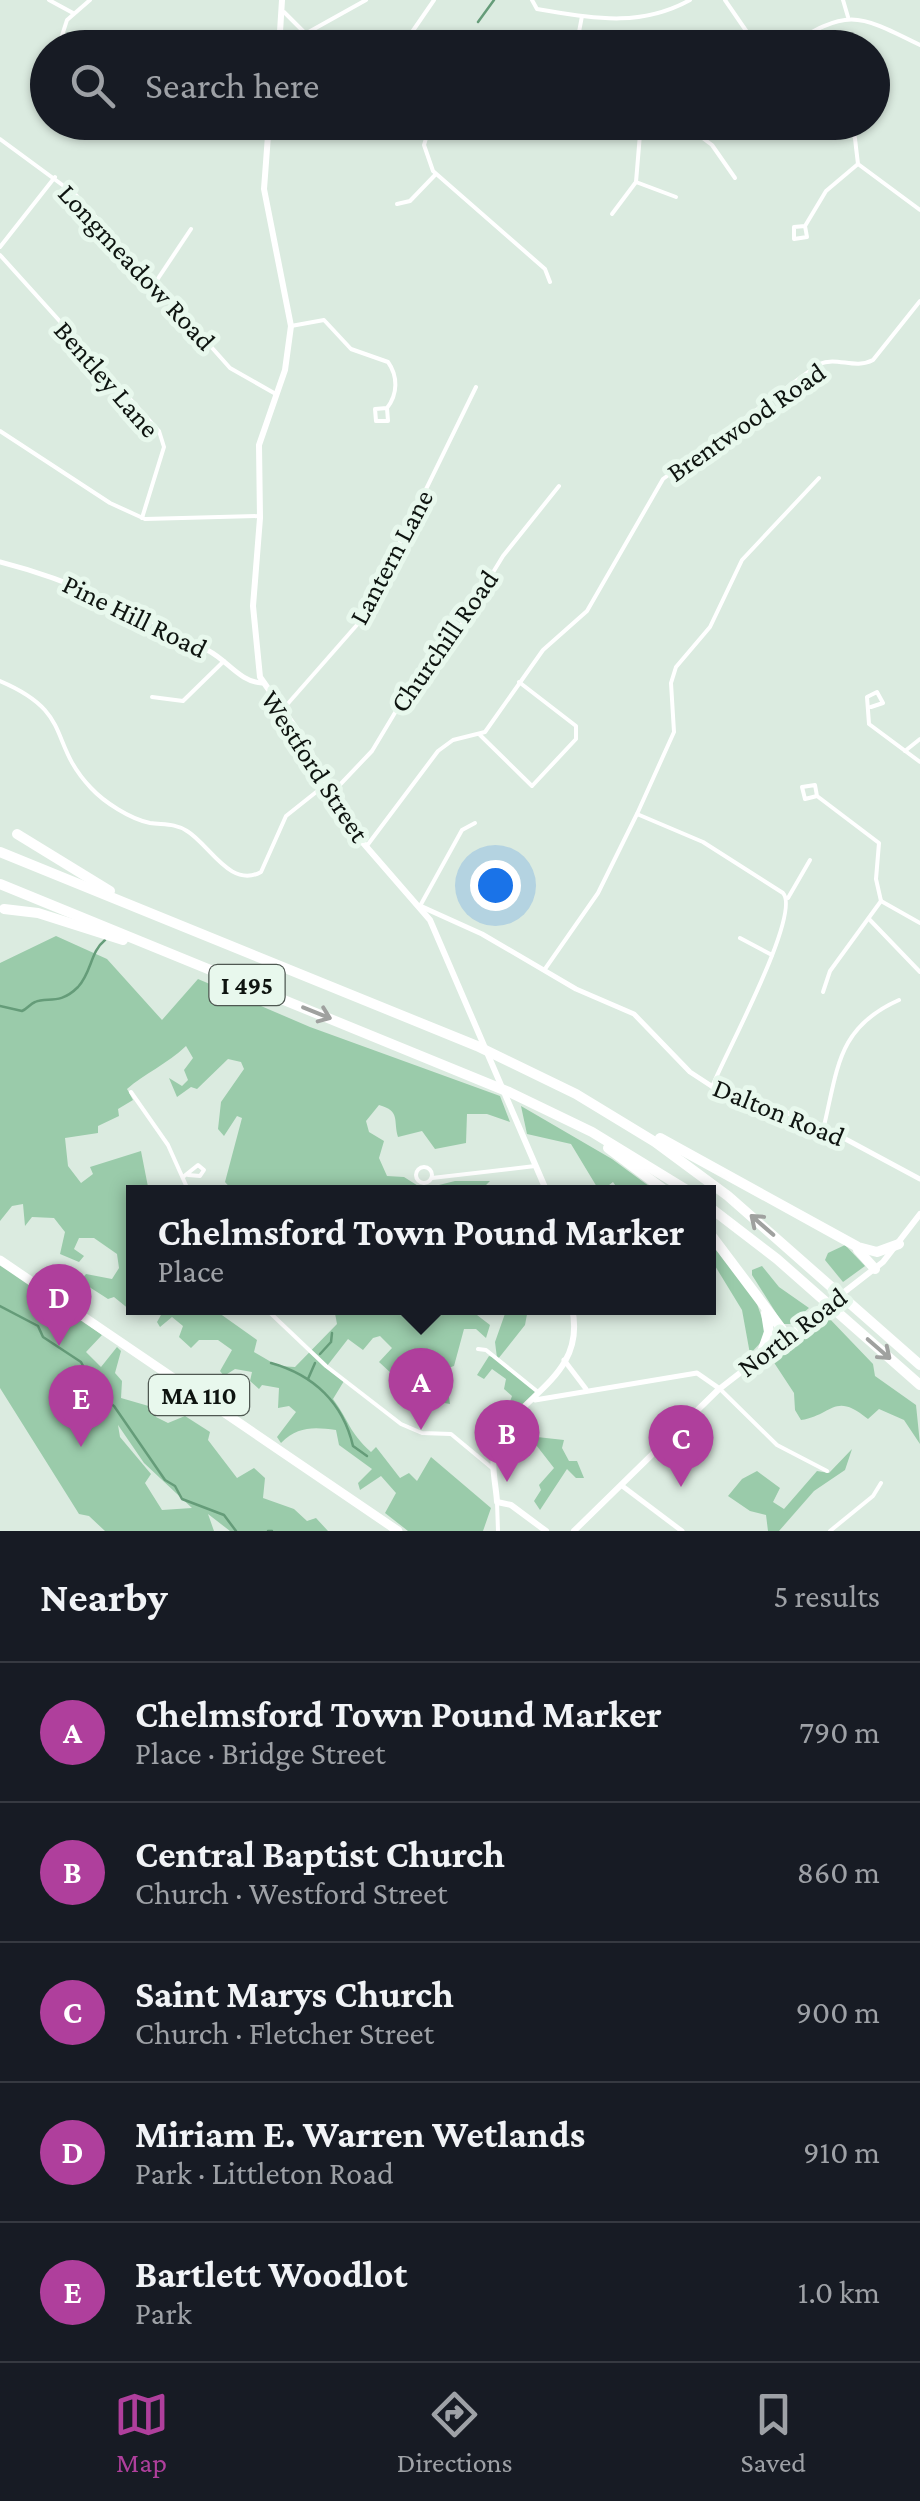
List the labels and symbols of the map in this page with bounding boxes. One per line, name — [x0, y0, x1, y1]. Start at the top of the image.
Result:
street label: Longmeadow Road — [52, 178, 222, 357]
street label: Bentley Lane — [48, 315, 166, 443]
street label: Brentwood Road — [661, 356, 831, 488]
street label: Lantern Lane — [343, 484, 439, 630]
street label: Churchill Road — [384, 564, 505, 718]
street label: Pine Hill Road — [58, 568, 212, 664]
street label: Westford Street — [255, 685, 376, 848]
your location — [470, 860, 521, 911]
road number: I 495 — [210, 965, 284, 1005]
one-way arrow — [301, 1006, 332, 1024]
street label: Dalton Road — [709, 1072, 849, 1153]
one-way arrow — [750, 1214, 775, 1237]
pin: D — [27, 1264, 92, 1346]
street label: North Road — [731, 1281, 853, 1383]
one-way arrow — [866, 1337, 891, 1360]
pin: A — [388, 1348, 454, 1430]
pin: E — [48, 1364, 114, 1447]
road number: MA 110 — [149, 1375, 249, 1415]
pin: B — [474, 1400, 540, 1482]
pin: C — [648, 1404, 714, 1487]

